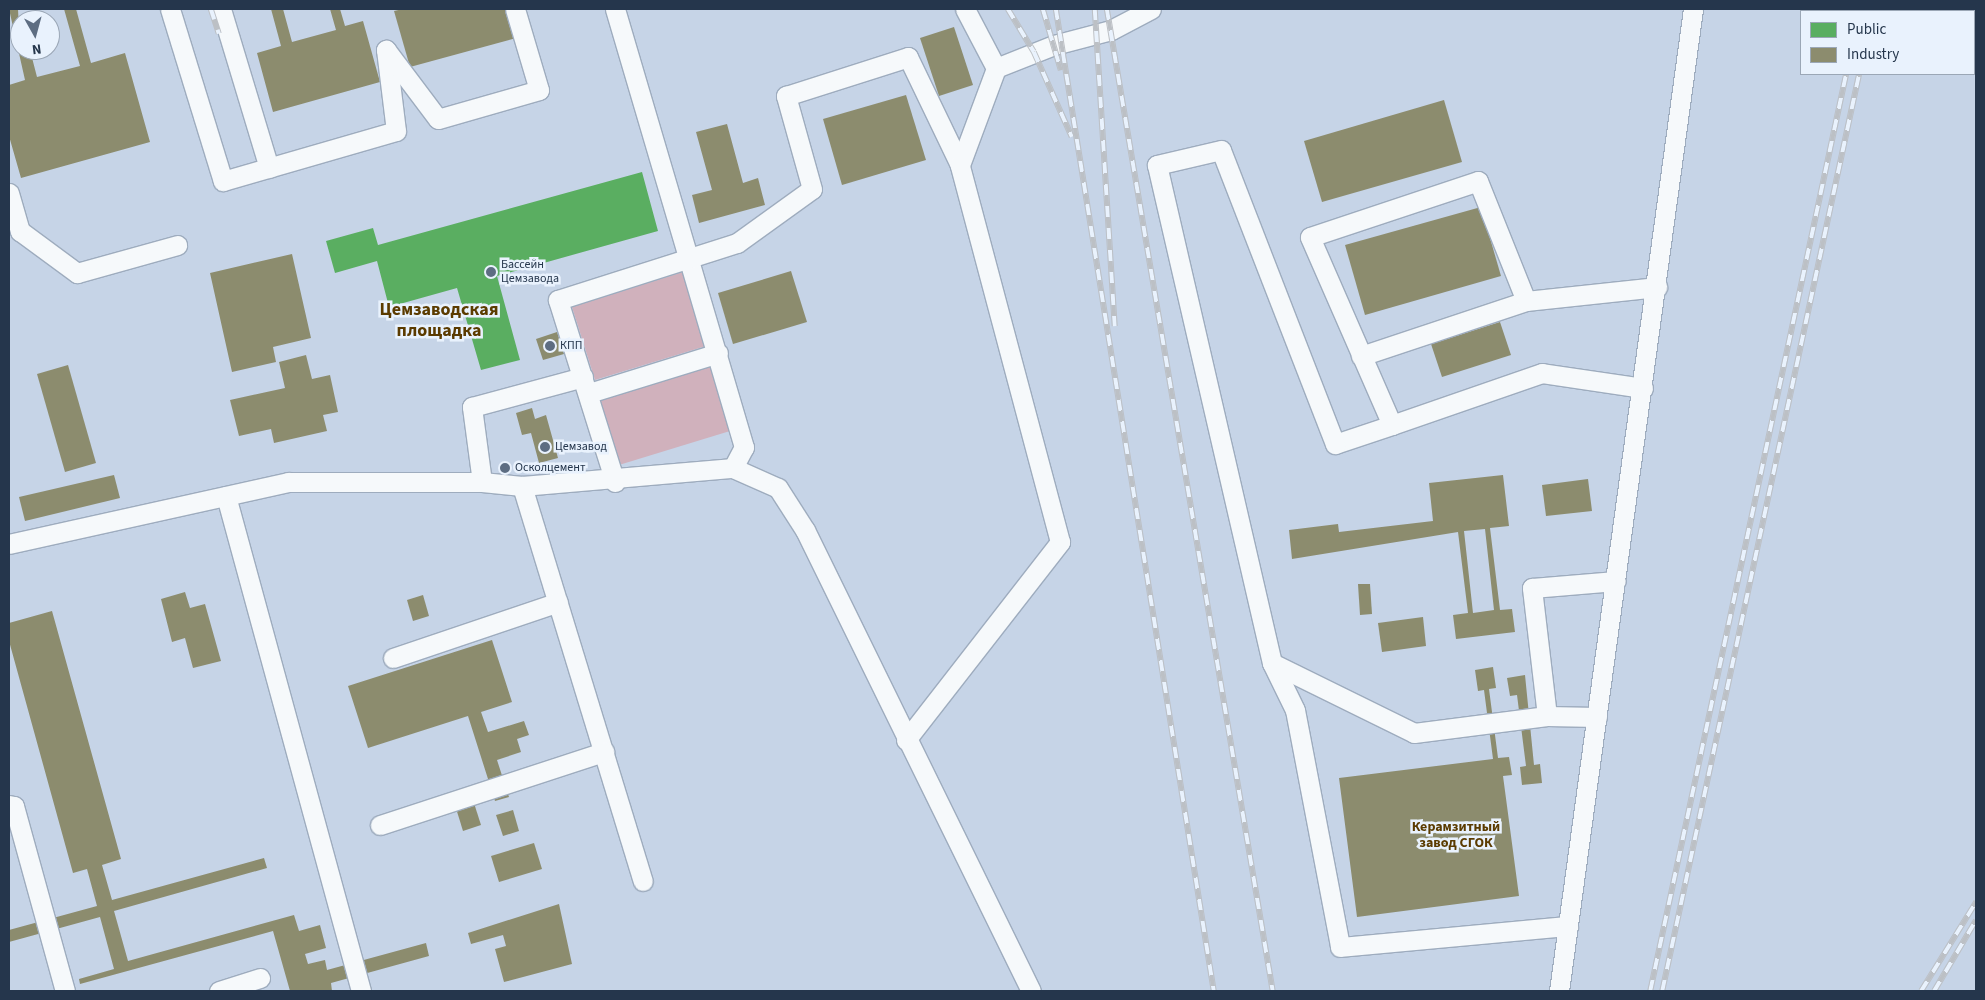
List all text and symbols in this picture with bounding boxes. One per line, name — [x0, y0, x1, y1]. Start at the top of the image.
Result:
north arrow — [10, 10, 60, 60]
legend — [1800, 10, 1975, 75]
text: Public — [1847, 19, 1886, 40]
text: N — [31, 38, 43, 59]
text: Industry — [1847, 44, 1899, 65]
place label: Бассейн Цемзавода — [501, 258, 559, 286]
marker: Бассейн Цемзавода — [485, 266, 497, 278]
district label: Цемзаводская площадка — [380, 300, 498, 342]
place label: КПП — [560, 339, 582, 353]
marker: КПП — [544, 340, 556, 352]
place label: Цемзавод — [555, 440, 607, 454]
marker: Цемзавод — [539, 441, 551, 453]
place label: Осколцемент — [515, 461, 586, 475]
marker: Осколцемент — [499, 462, 511, 474]
district label: Керамзитный завод СГОК — [1412, 819, 1500, 852]

